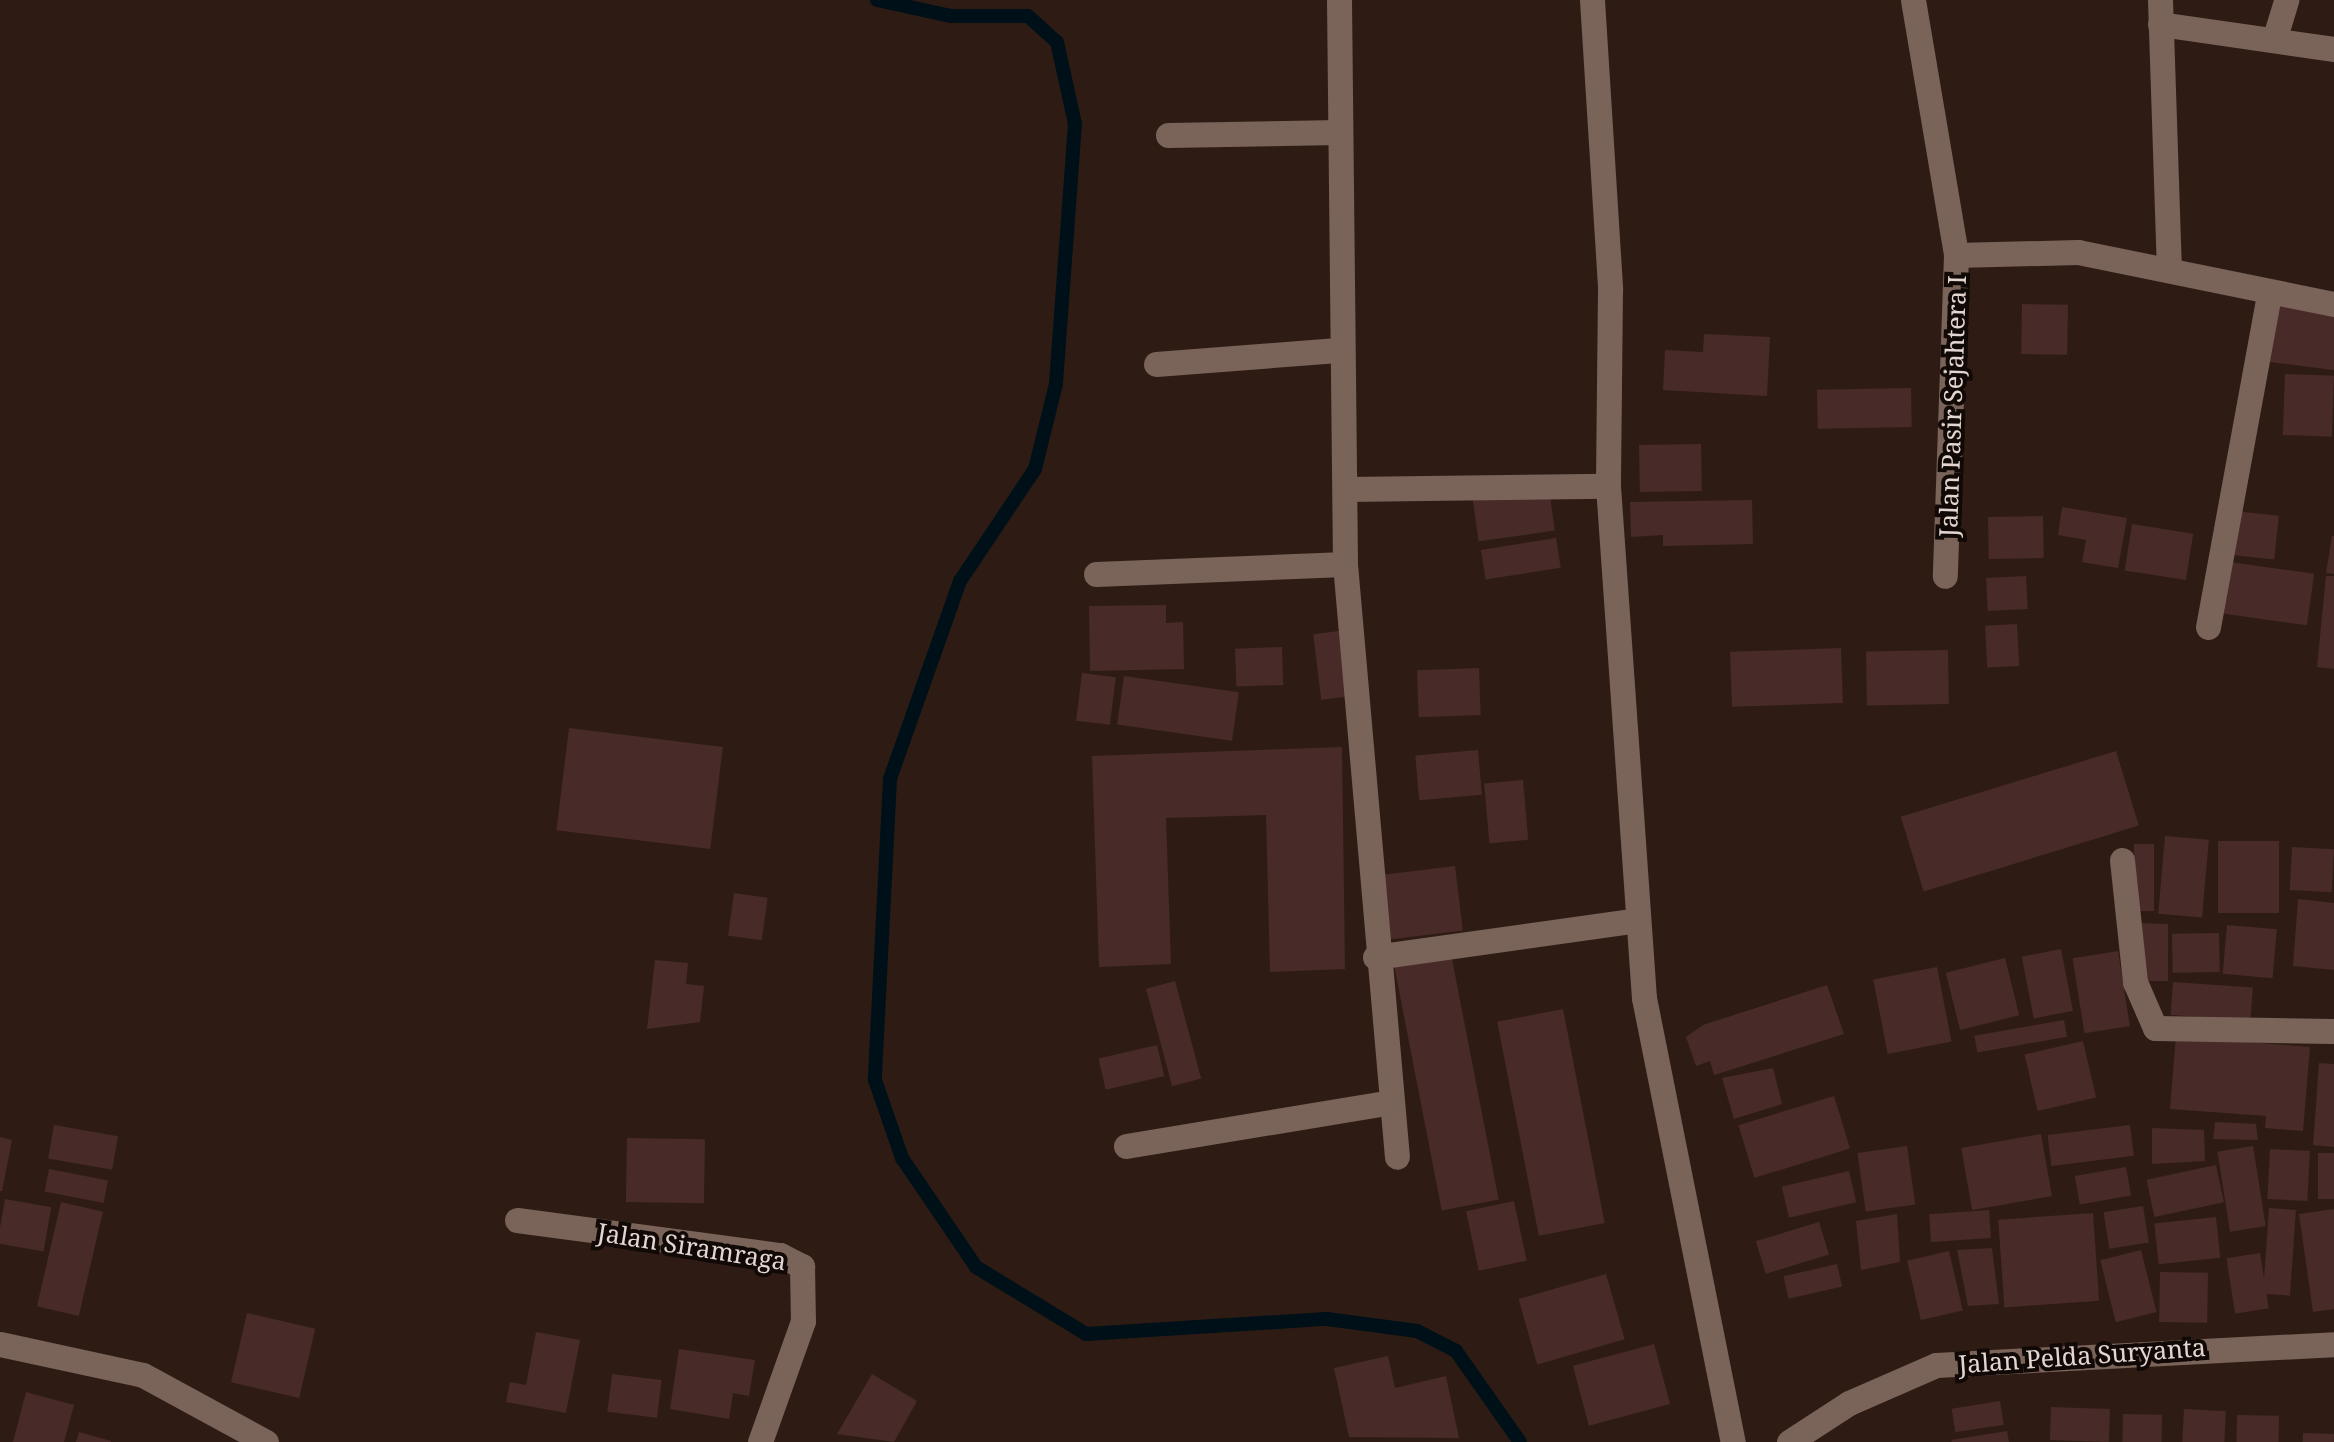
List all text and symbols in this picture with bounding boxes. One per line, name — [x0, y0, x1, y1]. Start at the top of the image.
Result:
street label: Jalan Pasir Sejahtera I — [1932, 275, 1972, 537]
street label: Jalan Siramraga — [595, 1216, 789, 1276]
street label: Jalan Pelda Suryanta — [1957, 1331, 2207, 1379]

